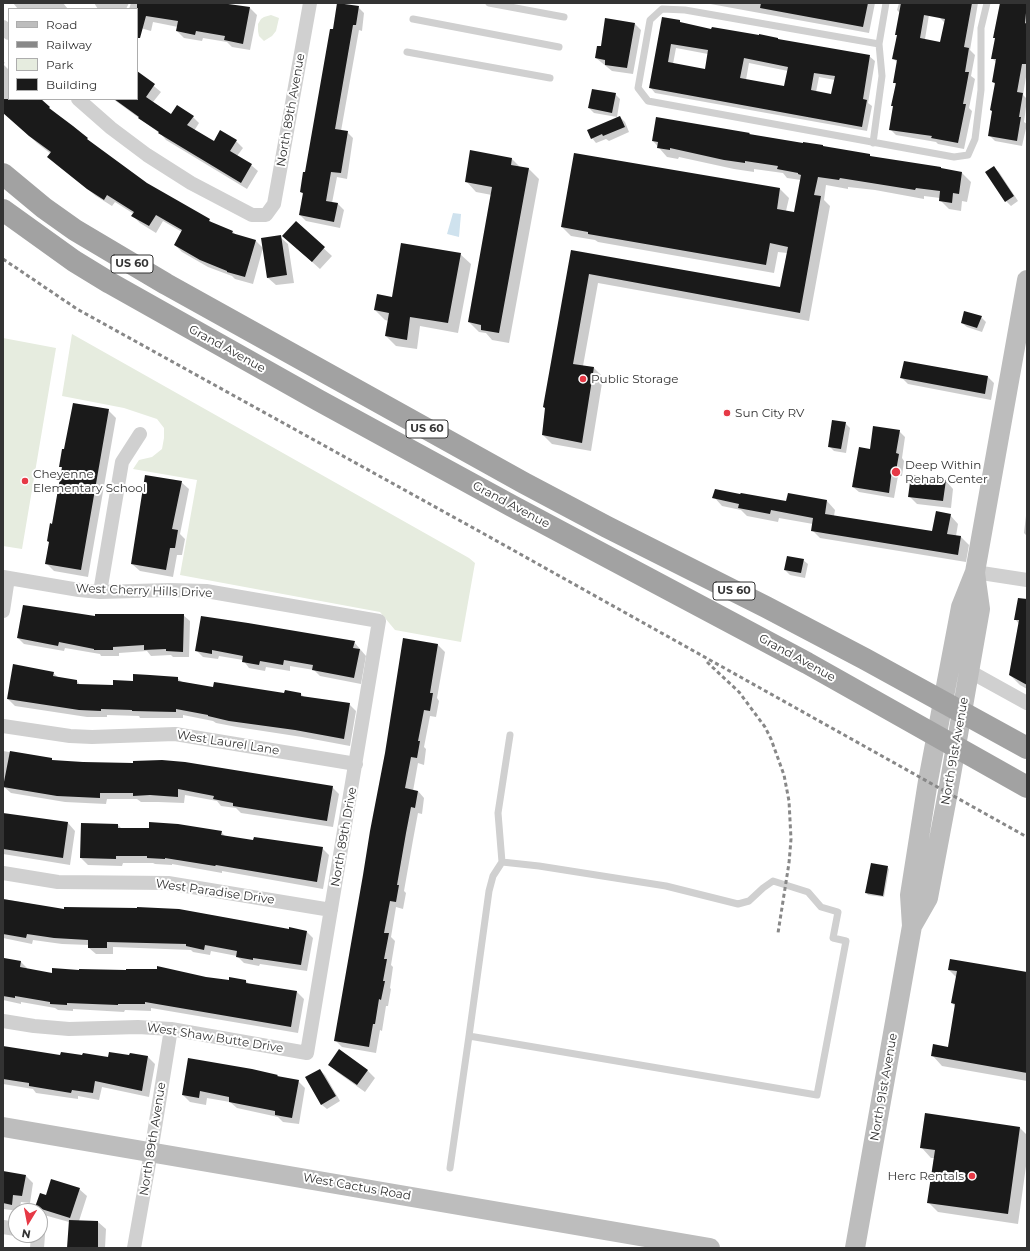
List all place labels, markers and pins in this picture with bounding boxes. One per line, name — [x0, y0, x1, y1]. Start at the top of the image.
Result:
place label: Public Storage — [591, 372, 679, 386]
marker: Public Storage — [578, 374, 588, 384]
place label: Sun City RV — [735, 406, 804, 420]
marker: Sun City RV — [722, 408, 732, 418]
place label: Deep Within Rehab Center — [905, 458, 988, 486]
marker: Deep Within Rehab Center — [890, 466, 902, 478]
place label: Cheyenne Elementary School — [33, 467, 146, 495]
marker: Cheyenne Elementary School — [20, 476, 30, 486]
place label: Herc Rentals — [888, 1169, 964, 1183]
marker: Herc Rentals — [967, 1171, 977, 1181]

